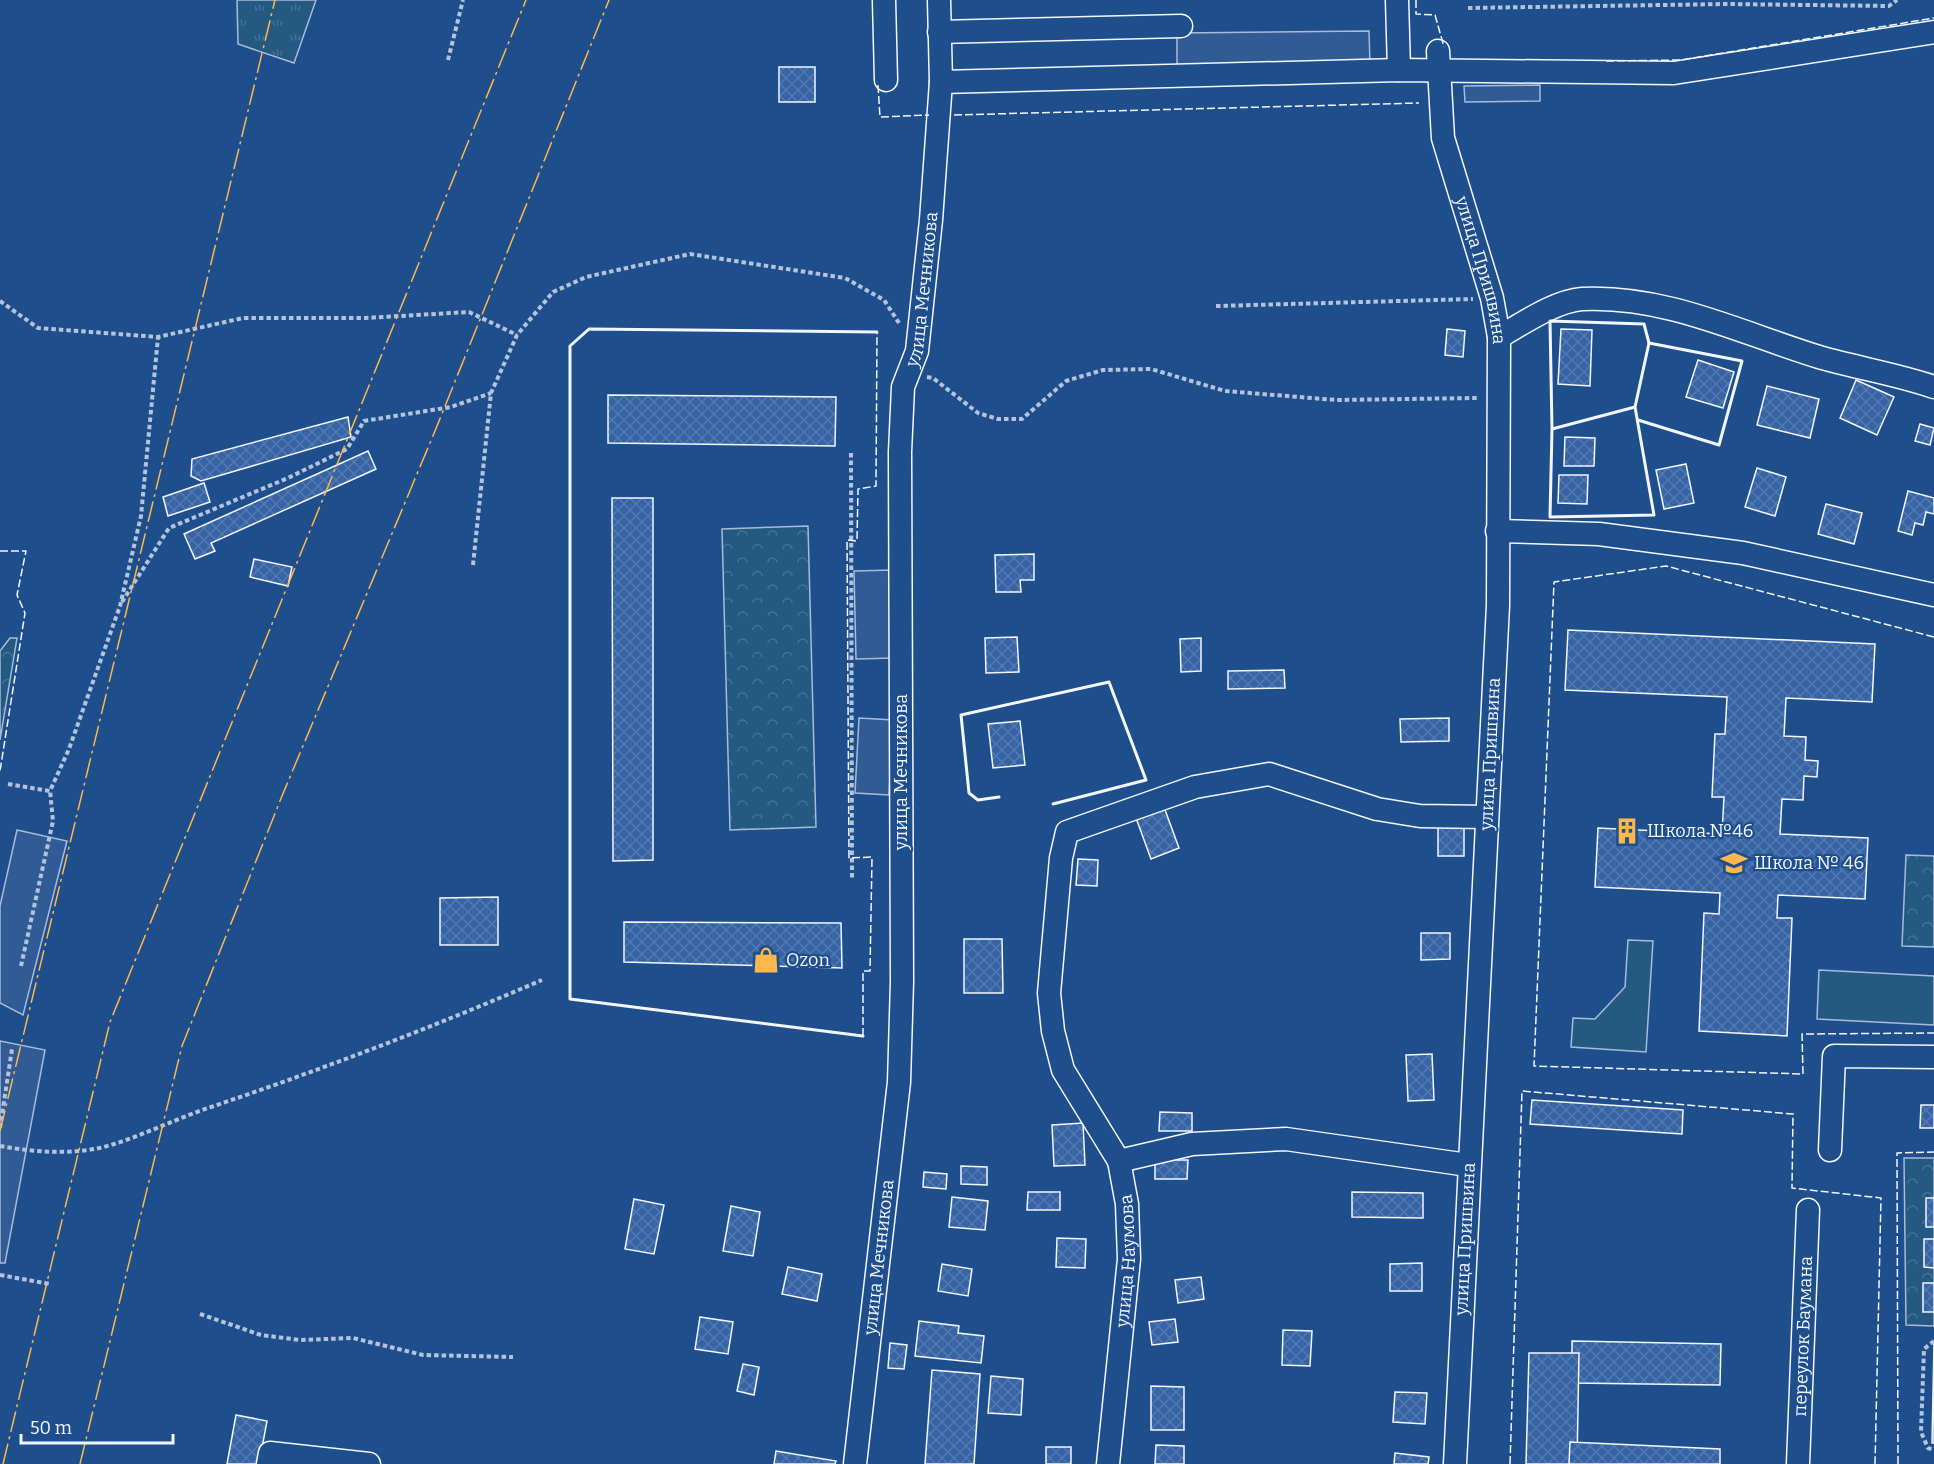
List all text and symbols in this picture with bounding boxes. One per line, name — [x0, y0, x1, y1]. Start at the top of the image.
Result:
street label: улица Пришвина — [1450, 192, 1510, 345]
street label: улица Мечникова — [900, 211, 943, 371]
street label: улица Пришвина — [1475, 677, 1505, 832]
street label: улица Мечникова — [890, 694, 912, 851]
building icon: Школа №46 — [1612, 816, 1642, 846]
place label: Школа №46 — [1647, 820, 1753, 842]
school or university icon: Школа № 46 — [1719, 848, 1749, 878]
place label: Школа № 46 — [1754, 852, 1864, 874]
shop icon: Ozon — [751, 945, 781, 975]
place label: Ozon — [786, 949, 830, 971]
street label: улица Пришвина — [1450, 1162, 1480, 1317]
street label: улица Мечникова — [859, 1178, 899, 1337]
street label: улица Наумова — [1111, 1192, 1140, 1330]
street label: переулок Баумана — [1789, 1255, 1817, 1417]
scale bar — [21, 1407, 172, 1445]
text: 50 m — [30, 1417, 72, 1439]

